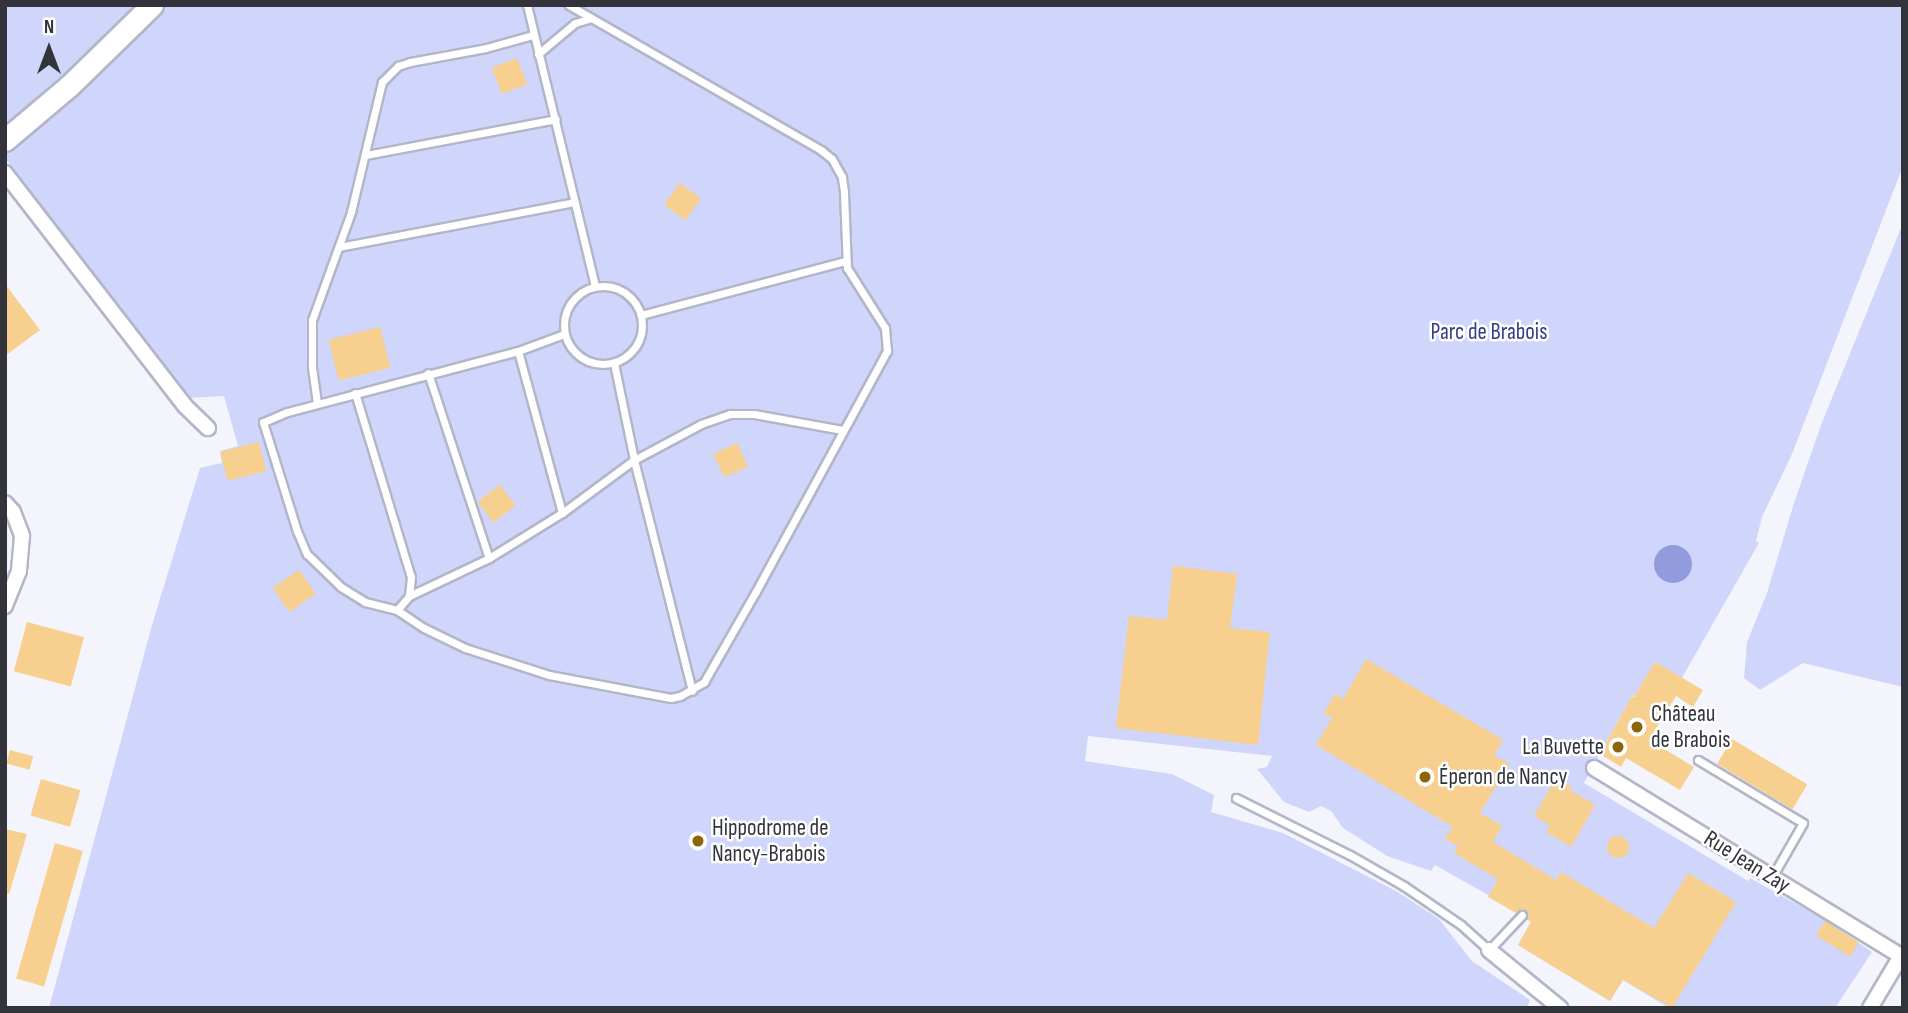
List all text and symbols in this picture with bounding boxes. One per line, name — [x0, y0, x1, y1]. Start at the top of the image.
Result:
north arrow — [14, 14, 84, 84]
text: N — [44, 16, 54, 39]
park label: Parc de Brabois — [1431, 318, 1547, 346]
place label: Château de Brabois — [1651, 700, 1730, 754]
marker: Château de Brabois — [1629, 719, 1645, 735]
place label: La Buvette — [1522, 733, 1604, 761]
marker: La Buvette — [1610, 739, 1626, 755]
place label: Éperon de Nancy — [1439, 763, 1567, 791]
marker: Éperon de Nancy — [1417, 769, 1433, 785]
place label: Hippodrome de Nancy-Brabois — [712, 814, 828, 868]
street label: Rue Jean Zay — [1699, 825, 1795, 899]
marker: Hippodrome de Nancy-Brabois — [690, 833, 706, 849]

